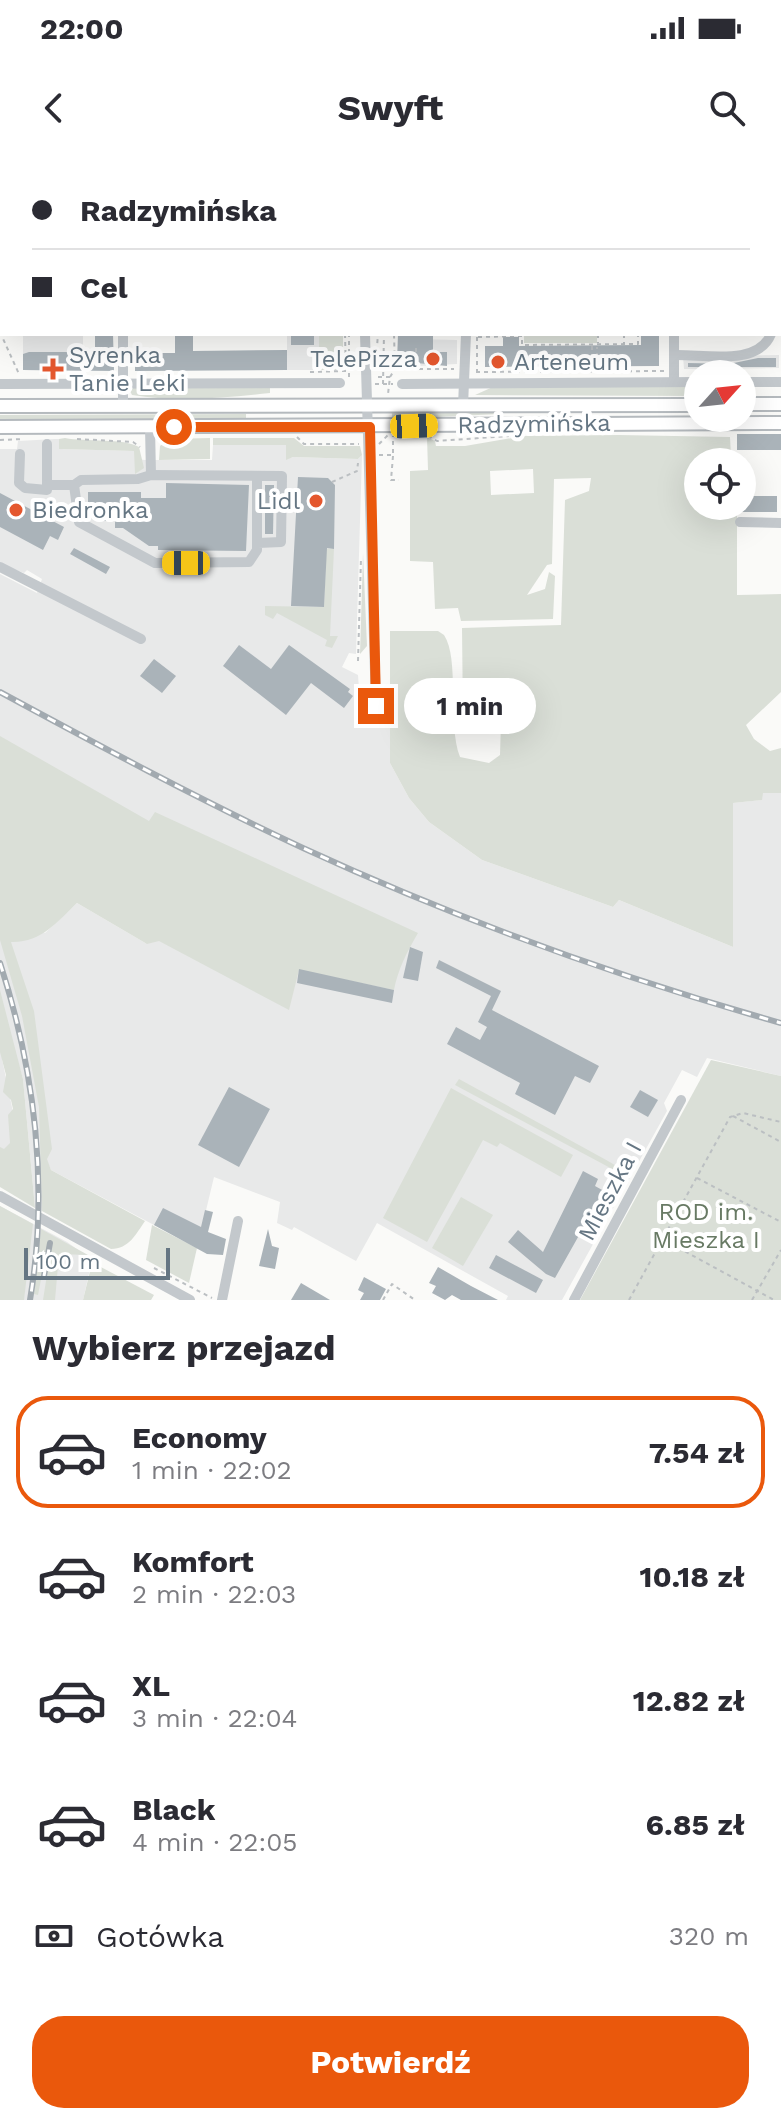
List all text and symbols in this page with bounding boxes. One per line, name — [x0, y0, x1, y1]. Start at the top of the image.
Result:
text: 22:00 — [40, 11, 123, 46]
icon: back — [32, 86, 76, 130]
icon: search — [705, 86, 749, 130]
text: Swyft — [338, 87, 443, 129]
text: Radzymińska — [80, 193, 277, 228]
text: Cel — [80, 270, 128, 305]
place label: Syrenka Tanie Leki — [69, 341, 186, 397]
place label: TelePizza — [310, 345, 417, 373]
place label: Arteneum — [514, 348, 629, 376]
marker: TelePizza — [424, 350, 442, 368]
marker: Arteneum — [489, 353, 507, 371]
marker: Syrenka Tanie Leki — [44, 360, 62, 378]
north arrow — [684, 360, 756, 432]
map controls — [684, 360, 756, 520]
route start — [156, 409, 192, 445]
street label: Radzymińska — [457, 409, 611, 439]
car — [390, 413, 438, 439]
button: locate — [684, 448, 756, 520]
place label: Lidl — [257, 487, 301, 515]
marker: Lidl — [307, 492, 325, 510]
place label: Biedronka — [32, 496, 149, 524]
marker: Biedronka — [7, 501, 25, 519]
car — [162, 551, 210, 575]
callout: 1 min — [404, 678, 536, 734]
route end — [358, 688, 394, 724]
text: 1 min — [437, 691, 503, 721]
street label: Mieszka I — [572, 1137, 648, 1245]
park label: ROD im. Mieszka I — [652, 1198, 760, 1254]
scale bar — [24, 1244, 170, 1280]
text: 100 m — [36, 1249, 100, 1274]
text: Wybierz przejazd — [32, 1327, 336, 1369]
icon: car — [36, 1416, 108, 1488]
text: Economy — [132, 1420, 267, 1455]
text: 7.54 zł — [649, 1435, 745, 1470]
text: 1 min · 22:02 — [132, 1455, 292, 1485]
icon: car — [36, 1540, 108, 1612]
text: Komfort — [132, 1544, 254, 1579]
text: 10.18 zł — [640, 1559, 745, 1594]
text: 2 min · 22:03 — [132, 1579, 296, 1609]
icon: car — [36, 1664, 108, 1736]
text: XL — [132, 1668, 170, 1703]
text: 12.82 zł — [633, 1683, 745, 1718]
text: 3 min · 22:04 — [132, 1703, 298, 1733]
icon: car — [36, 1788, 108, 1860]
text: Black — [132, 1792, 216, 1827]
text: 6.85 zł — [645, 1807, 745, 1842]
text: 4 min · 22:05 — [132, 1827, 297, 1857]
icon: cash — [32, 1914, 76, 1958]
text: Gotówka — [96, 1919, 224, 1954]
text: 320 m — [669, 1921, 749, 1951]
button: Potwierdź — [32, 2016, 749, 2108]

